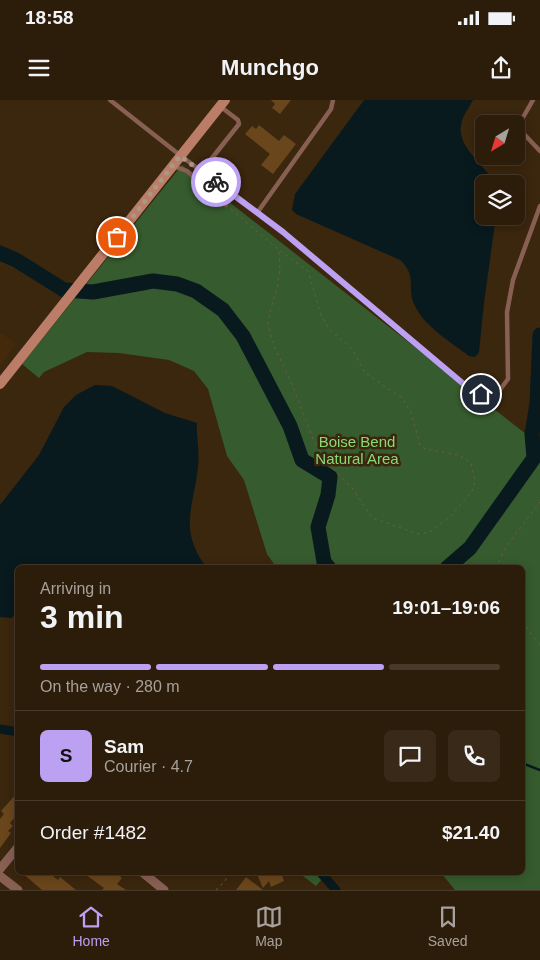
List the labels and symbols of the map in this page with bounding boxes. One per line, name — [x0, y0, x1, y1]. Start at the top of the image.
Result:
north arrow — [475, 115, 525, 165]
courier — [191, 157, 241, 207]
pin — [96, 216, 138, 258]
pin — [460, 373, 502, 415]
park label: Boise Bend Natural Area — [315, 433, 399, 467]

